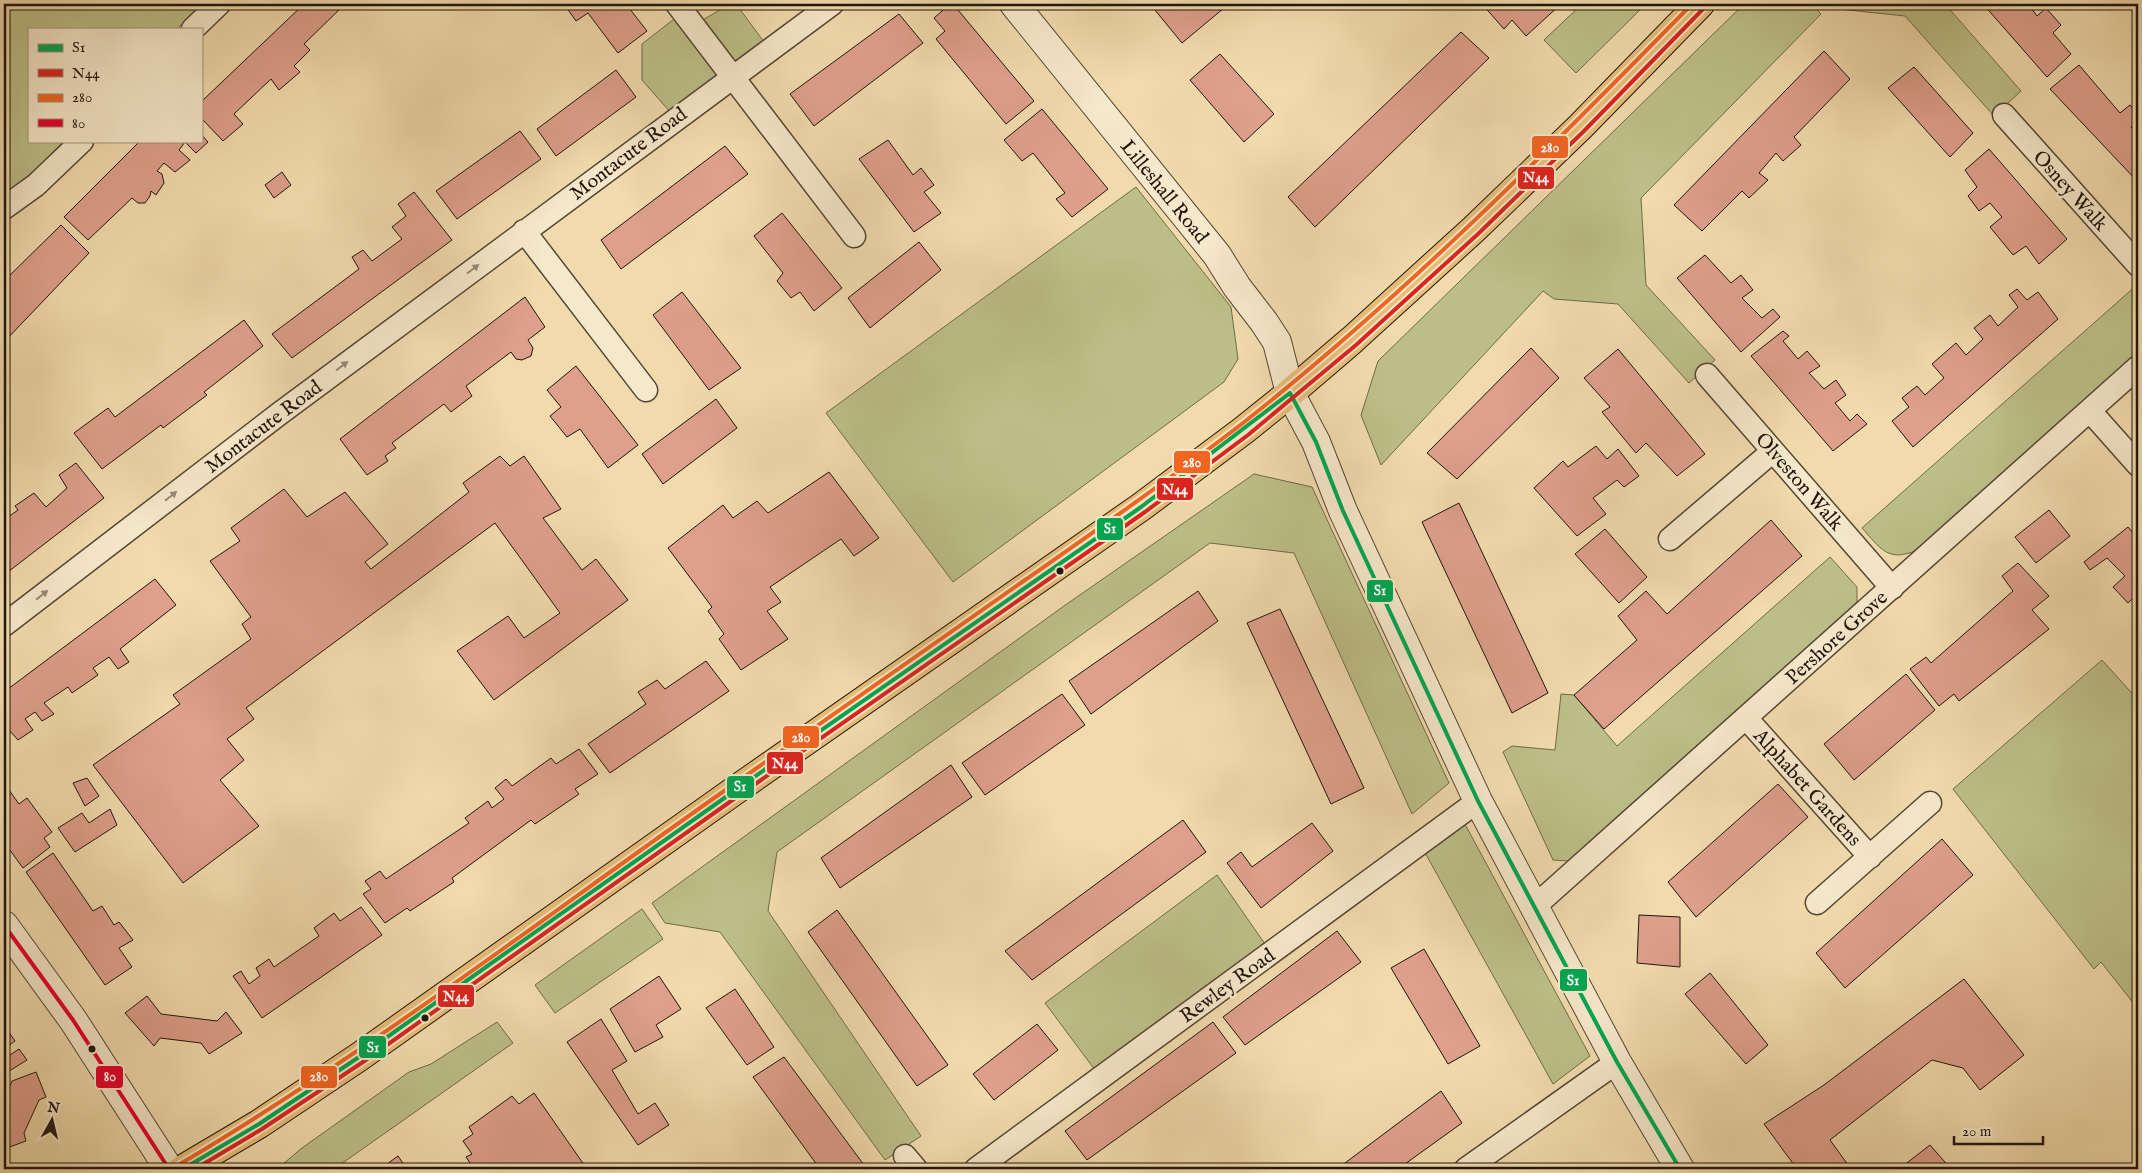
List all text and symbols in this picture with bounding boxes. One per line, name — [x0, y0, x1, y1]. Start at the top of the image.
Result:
legend — [28, 28, 202, 142]
text: S1 — [72, 38, 85, 57]
text: N44 — [72, 64, 100, 83]
text: 280 — [72, 88, 92, 107]
street label: Montacute Road — [565, 102, 693, 206]
text: 80 — [72, 114, 85, 133]
street label: Lilleshall Road — [1114, 135, 1214, 249]
line badge: 280 — [1531, 135, 1569, 159]
text: 280 — [1541, 139, 1560, 157]
street label: Osney Walk — [2027, 145, 2113, 237]
line badge: N44 — [1517, 166, 1555, 190]
text: N44 — [1522, 169, 1550, 187]
one-way arrow — [466, 264, 480, 274]
one-way arrow — [335, 361, 349, 371]
street label: Montacute Road — [200, 375, 328, 479]
street label: Olveston Walk — [1749, 428, 1849, 536]
line badge: 280 — [1173, 450, 1211, 474]
text: 280 — [1183, 454, 1202, 472]
line badge: N44 — [1156, 477, 1194, 501]
text: N44 — [1161, 481, 1189, 499]
one-way arrow — [164, 491, 178, 501]
line badge: S1 — [1096, 517, 1124, 541]
text: S1 — [1104, 520, 1116, 538]
unlabelled marker — [1055, 566, 1065, 576]
line badge: S1 — [1366, 579, 1394, 603]
text: S1 — [1374, 582, 1386, 600]
street label: Pershore Grove — [1781, 586, 1893, 691]
one-way arrow — [35, 590, 49, 600]
street label: Alphabet Gardens — [1747, 723, 1866, 852]
line badge: 280 — [782, 725, 820, 749]
text: 280 — [792, 729, 811, 747]
line badge: N44 — [766, 751, 804, 775]
text: N44 — [771, 755, 799, 773]
line badge: S1 — [726, 775, 755, 799]
text: S1 — [734, 778, 746, 796]
street label: Rewley Road — [1176, 943, 1281, 1029]
line badge: S1 — [1559, 968, 1588, 992]
text: S1 — [1567, 972, 1579, 990]
line badge: N44 — [437, 984, 475, 1008]
text: N44 — [442, 988, 470, 1006]
unlabelled marker — [420, 1013, 430, 1023]
line badge: S1 — [358, 1035, 387, 1059]
text: S1 — [367, 1039, 379, 1057]
unlabelled marker — [87, 1044, 97, 1054]
line badge: 80 — [95, 1065, 124, 1089]
line badge: 280 — [300, 1065, 338, 1089]
text: 80 — [104, 1068, 116, 1086]
text: 280 — [310, 1068, 329, 1086]
north arrow — [28, 1096, 78, 1146]
text: N — [45, 1098, 61, 1118]
scale bar — [1954, 1113, 2043, 1145]
text: 20 m — [1962, 1122, 1992, 1141]

